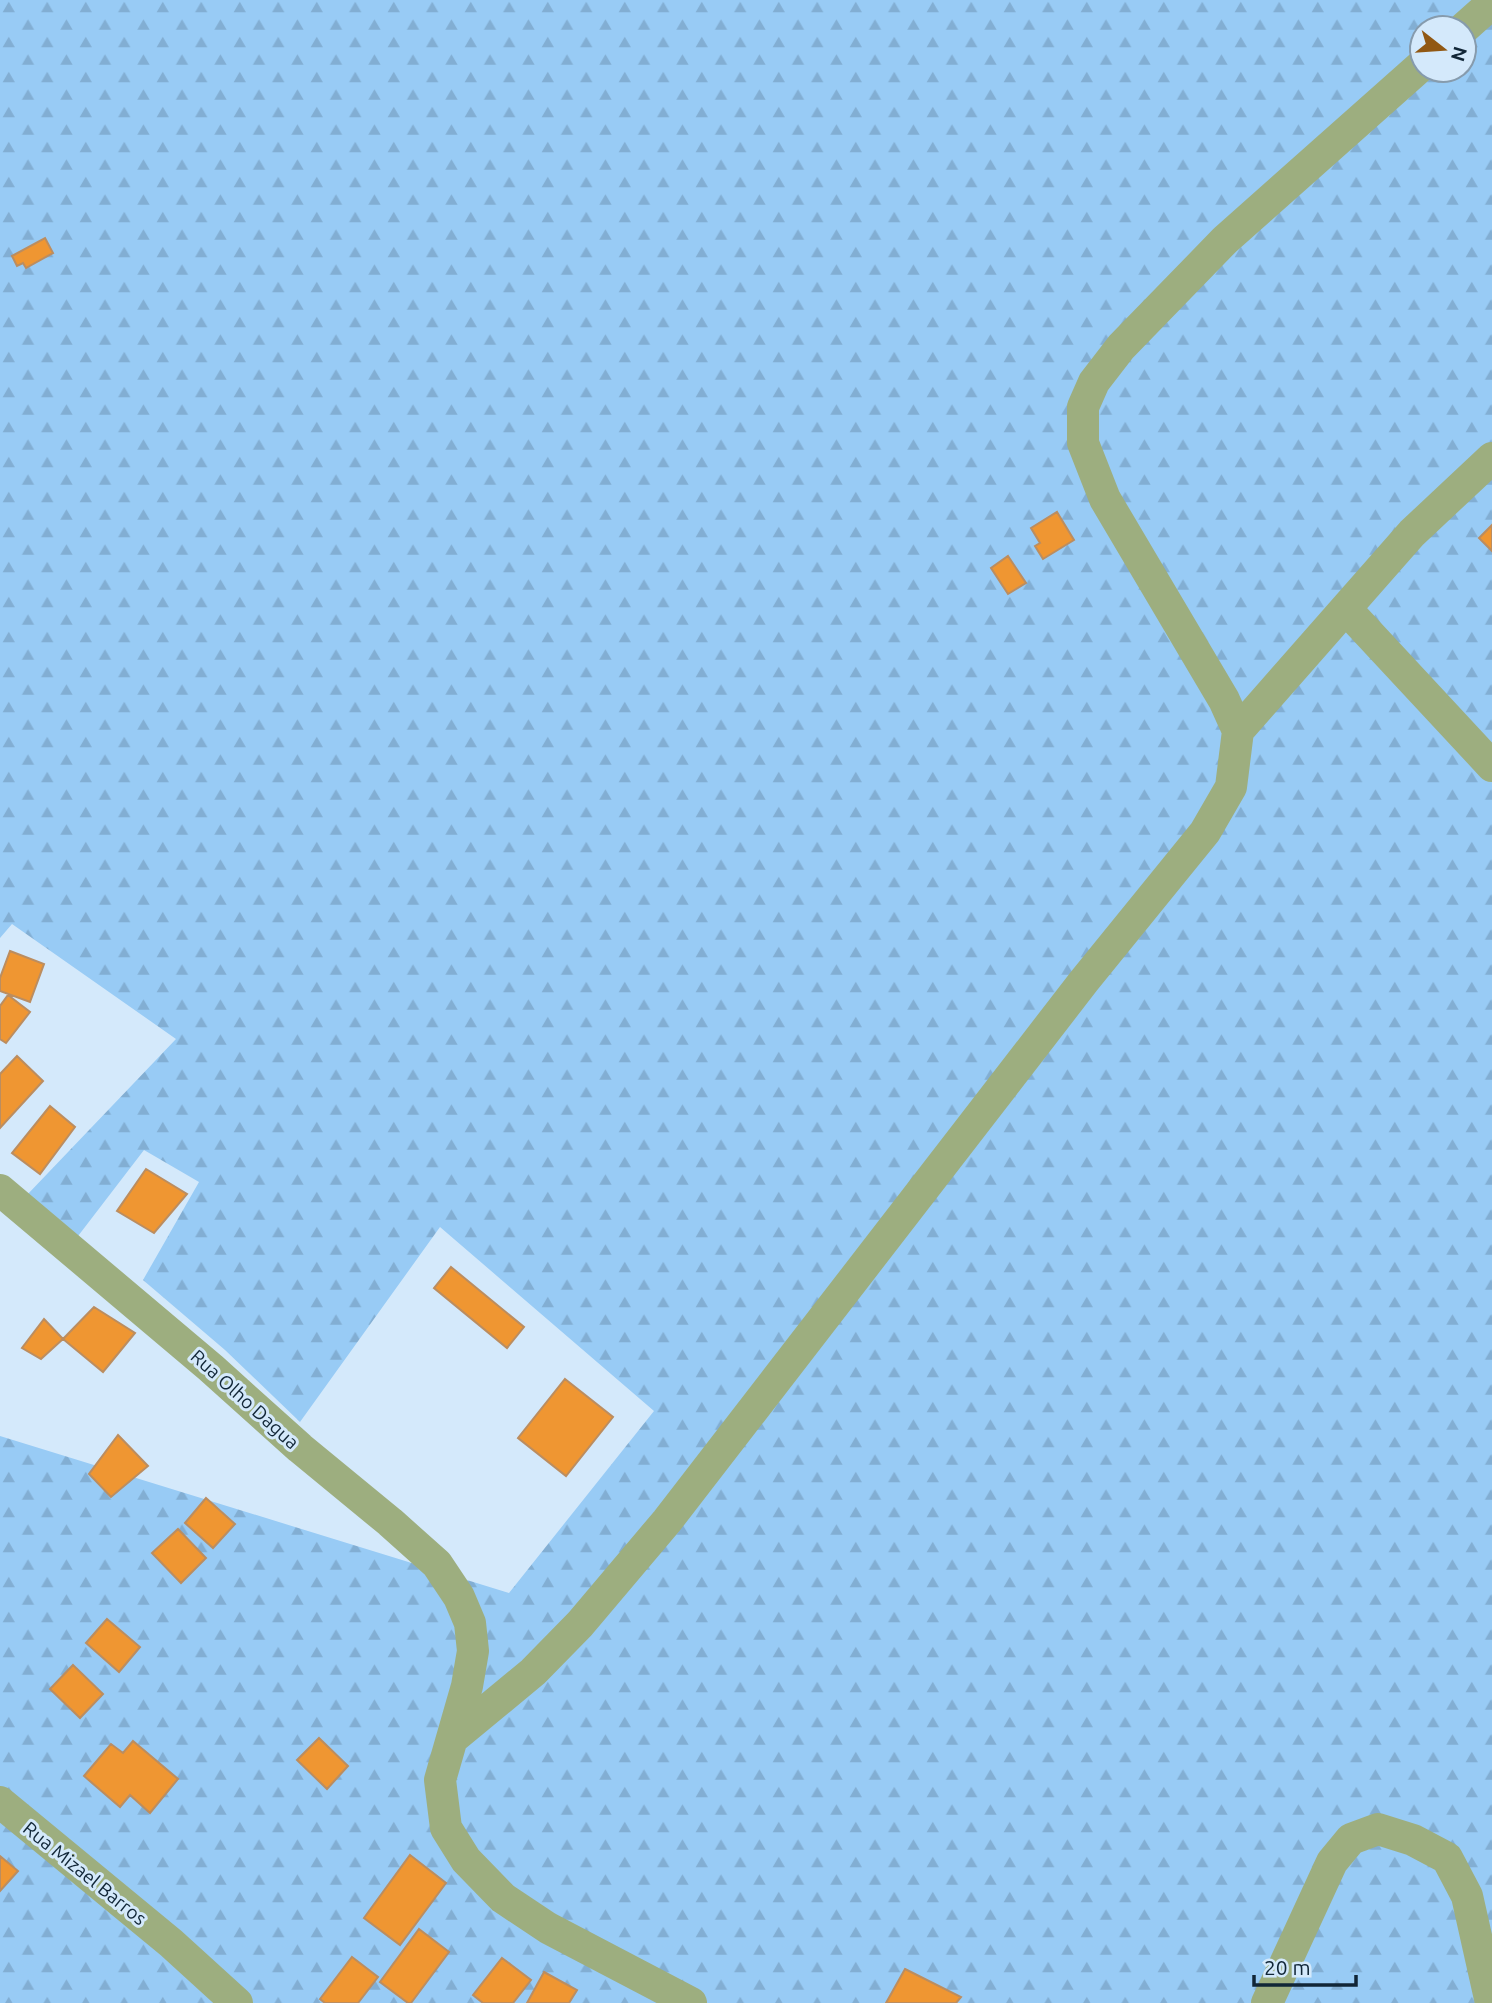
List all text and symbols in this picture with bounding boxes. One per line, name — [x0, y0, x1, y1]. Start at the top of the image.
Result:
north arrow — [1408, 14, 1478, 84]
text: N — [1447, 44, 1472, 64]
street label: Rua Olho Dagua — [187, 1345, 303, 1453]
street label: Rua Mizael Barros — [19, 1817, 151, 1929]
scale bar — [1254, 1944, 1356, 1988]
text: 20 m — [1264, 1955, 1311, 1979]

